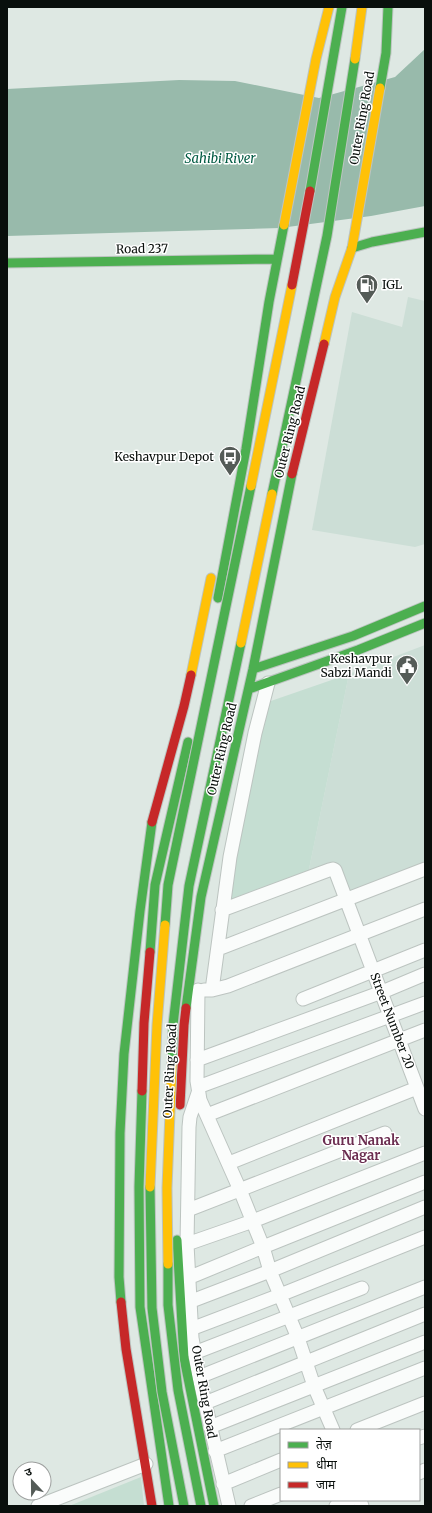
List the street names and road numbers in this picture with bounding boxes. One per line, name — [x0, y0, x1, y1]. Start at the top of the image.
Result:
street label: Outer Ring Road — [346, 70, 377, 166]
street label: Road 237 — [116, 241, 168, 256]
street label: Outer Ring Road — [271, 384, 308, 480]
street label: Outer Ring Road — [204, 701, 239, 797]
street label: Street Number 20 — [367, 970, 418, 1071]
street label: Outer Ring Road — [160, 1023, 179, 1119]
street label: Outer Ring Road — [189, 1344, 220, 1440]

